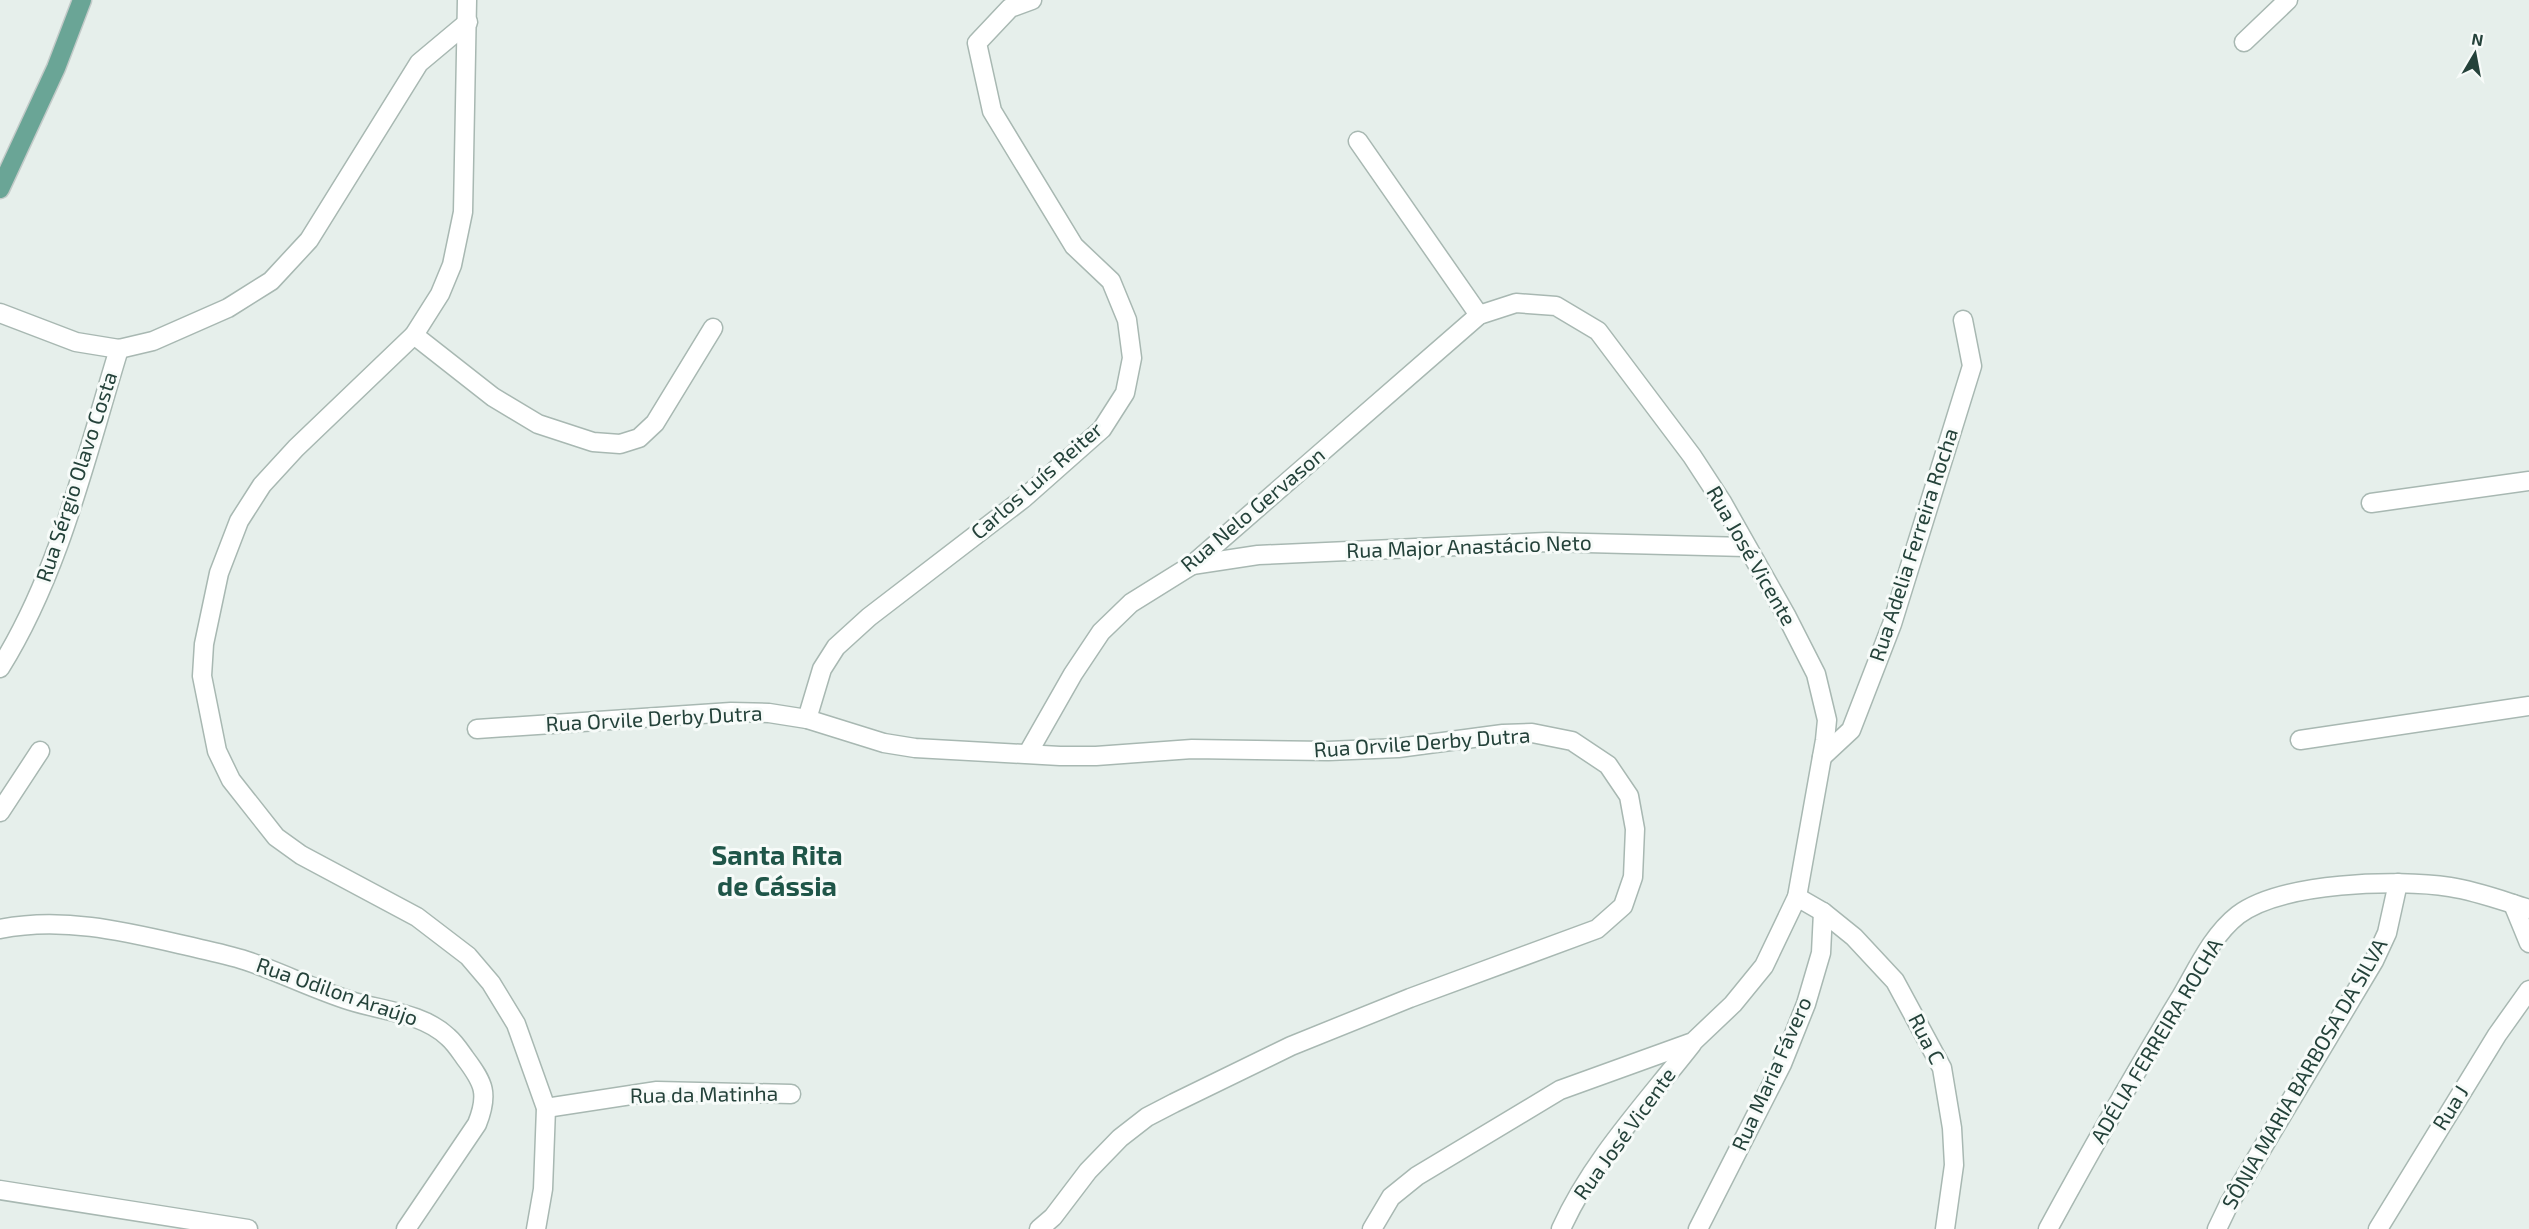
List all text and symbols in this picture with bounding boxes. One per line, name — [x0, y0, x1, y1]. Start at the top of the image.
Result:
north arrow — [2445, 24, 2505, 84]
text: N — [2470, 28, 2485, 49]
street label: Rua Sérgio Olavo Costa — [30, 368, 121, 585]
street label: Carlos Luís Reiter — [965, 416, 1107, 544]
street label: Rua Adelia Ferreira Rocha — [1863, 425, 1962, 664]
street label: Rua Nelo Gervason — [1175, 441, 1329, 576]
street label: Rua José Vicente — [1702, 481, 1802, 629]
street label: Rua Major Anastácio Neto — [1346, 529, 1592, 563]
street label: Rua Orvile Derby Dutra — [545, 699, 763, 736]
street label: Rua Orvile Derby Dutra — [1313, 721, 1531, 762]
district label: Santa Rita de Cássia — [711, 838, 843, 901]
street label: ADÉLIA FERREIRA ROCHA — [2085, 933, 2227, 1147]
street label: SÔNIA MARIA BARBOSA DA SILVA — [2216, 933, 2392, 1213]
street label: Rua Odilon Araújo — [253, 951, 422, 1031]
street label: Rua Maria Fávero — [1726, 993, 1816, 1154]
street label: Rua C — [1904, 1009, 1951, 1068]
street label: Rua José Vicente — [1568, 1062, 1680, 1204]
street label: Rua da Matinha — [630, 1080, 778, 1107]
street label: Rua J — [2426, 1080, 2473, 1134]

